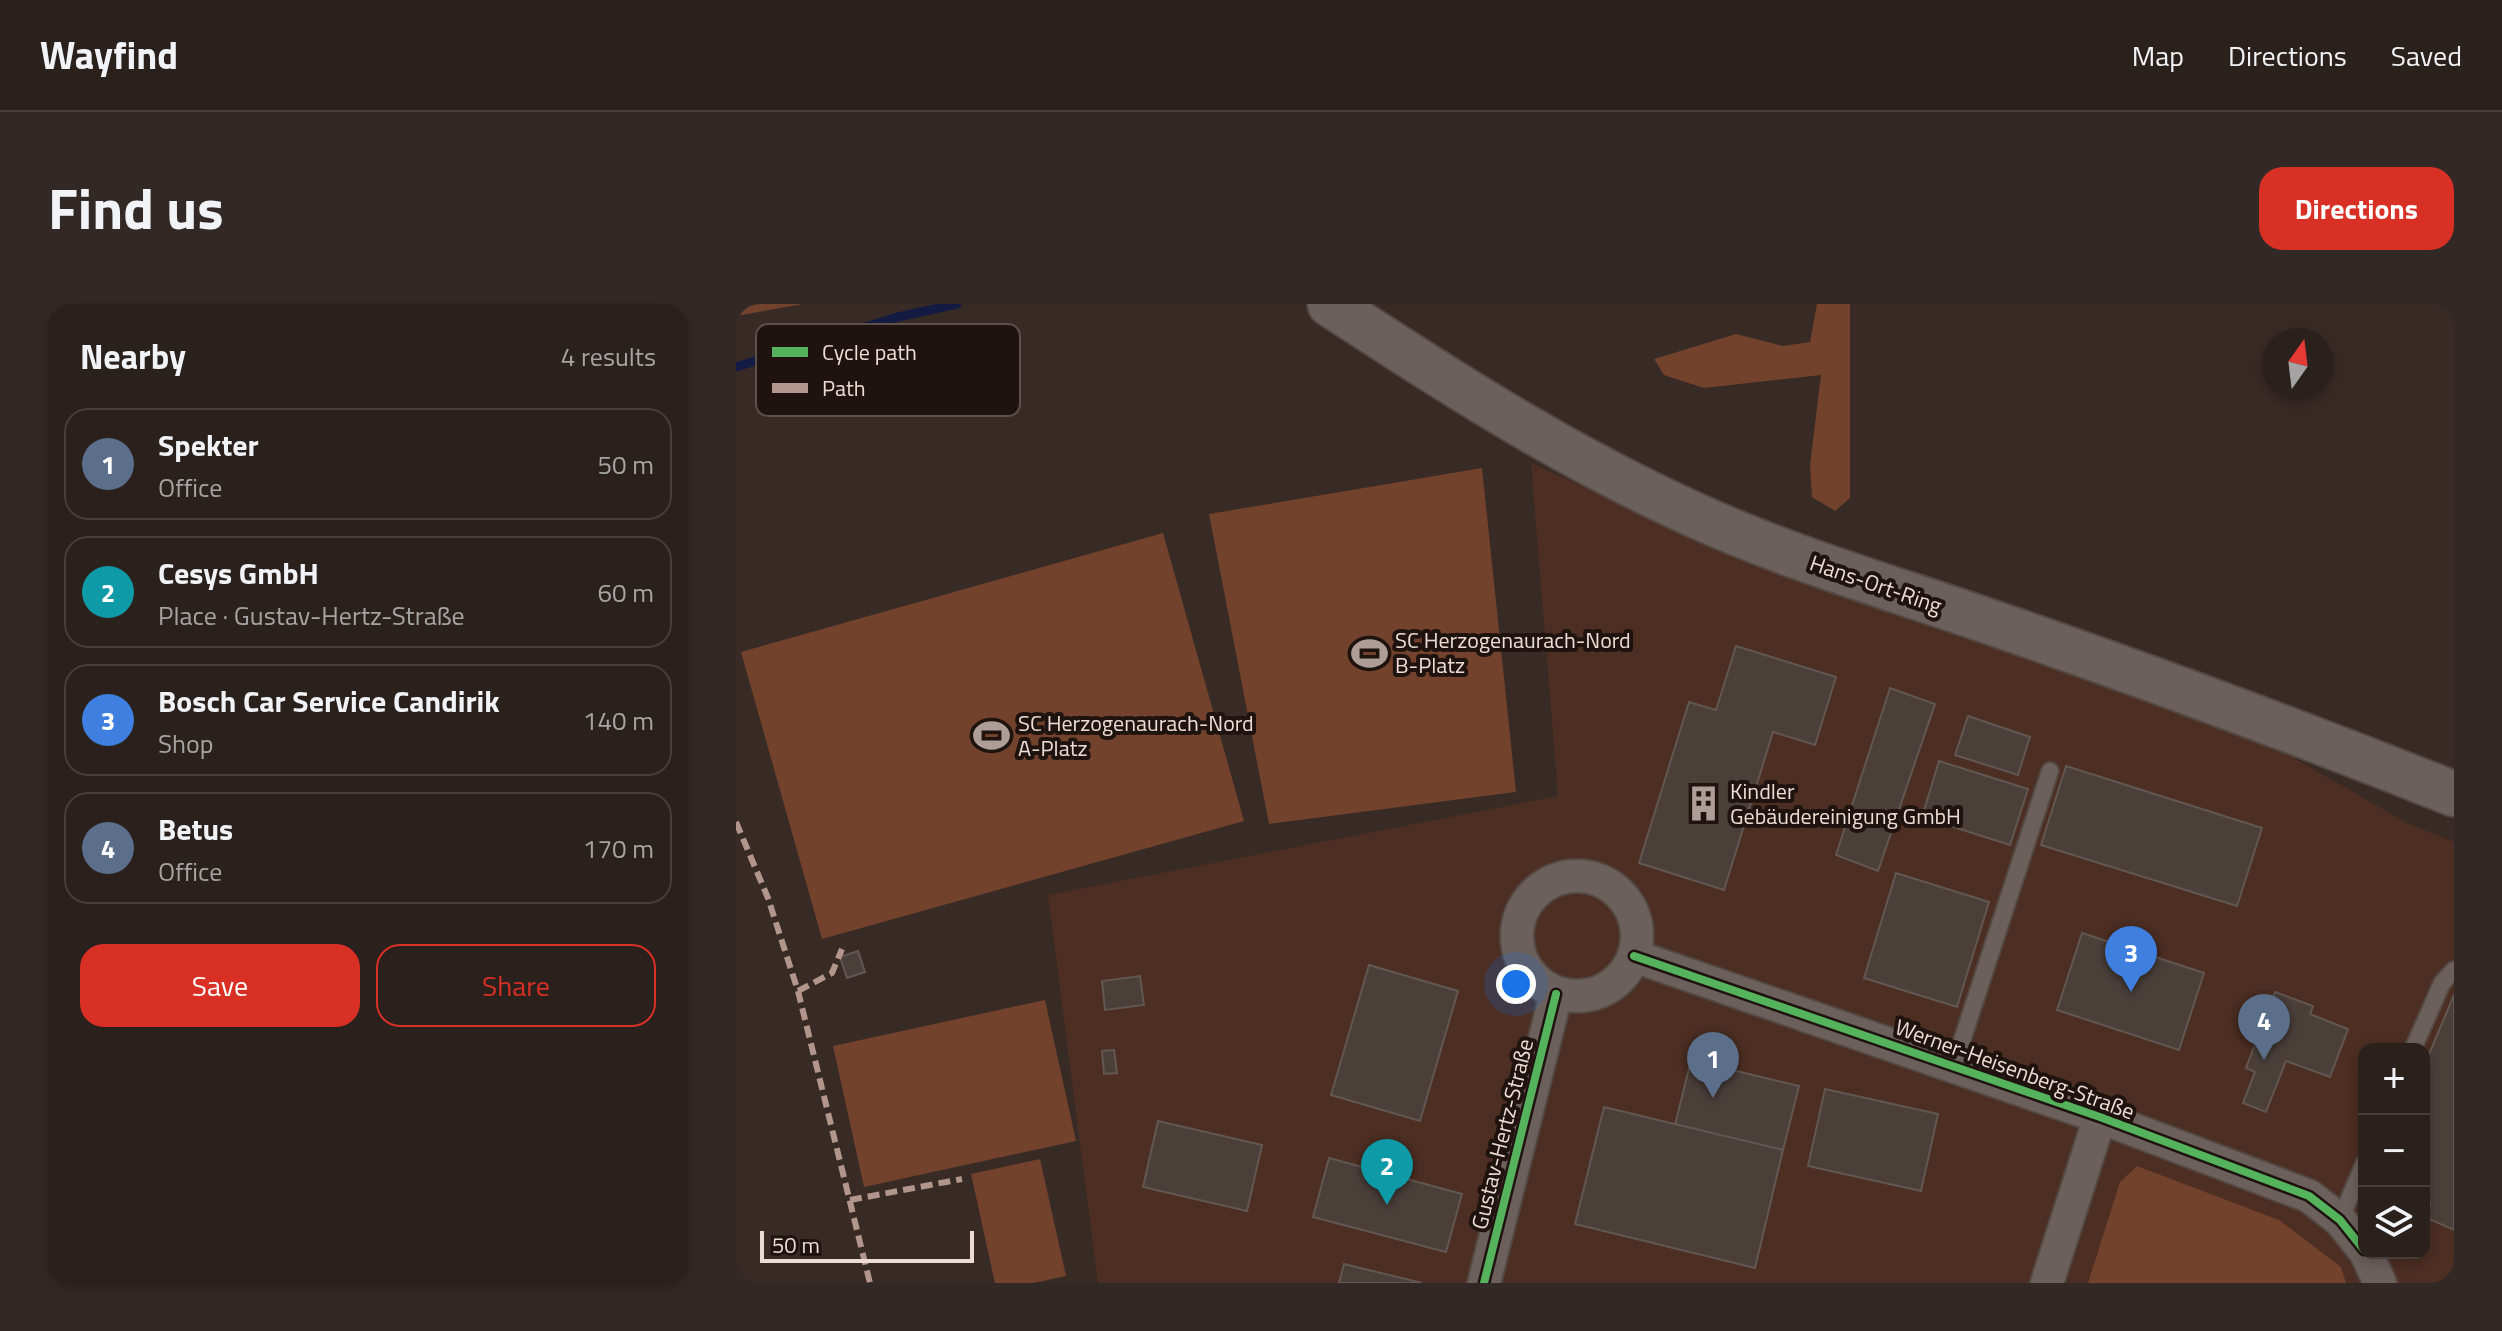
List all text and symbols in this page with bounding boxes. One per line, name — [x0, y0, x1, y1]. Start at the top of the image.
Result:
text: Wayfind — [40, 26, 178, 84]
text: Map — [2132, 34, 2184, 77]
text: Directions — [2228, 34, 2347, 77]
text: Saved — [2391, 34, 2462, 77]
text: Find us — [48, 166, 224, 251]
button: Directions — [2259, 167, 2454, 250]
legend — [756, 324, 1020, 416]
north arrow — [2262, 328, 2334, 400]
text: Nearby — [80, 330, 186, 382]
text: Cycle path — [822, 335, 917, 369]
text: 4 results — [561, 337, 656, 376]
text: Path — [822, 371, 866, 405]
text: Spekter — [158, 422, 259, 468]
text: 1 — [101, 445, 115, 484]
text: 50 m — [597, 445, 654, 484]
text: Office — [158, 468, 222, 507]
street label: Hans-Ort-Ring — [1805, 545, 1947, 623]
text: Cesys GmbH — [158, 550, 319, 596]
text: 2 — [101, 573, 115, 612]
text: 60 m — [597, 573, 654, 612]
text: Place · Gustav-Hertz-Straße — [158, 596, 465, 635]
place label: SC Herzogenaurach-Nord B-Platz — [1395, 623, 1631, 682]
sports icon: SC Herzogenaurach-Nord B-Platz — [1350, 634, 1388, 672]
text: Bosch Car Service Candirik — [158, 678, 500, 724]
text: 3 — [101, 701, 115, 740]
text: 140 m — [583, 701, 654, 740]
place label: SC Herzogenaurach-Nord A-Platz — [1018, 706, 1254, 765]
sports icon: SC Herzogenaurach-Nord A-Platz — [973, 717, 1011, 755]
text: Shop — [158, 724, 213, 763]
place label: Kindler Gebäudereinigung GmbH — [1730, 774, 1961, 833]
building icon: Kindler Gebäudereinigung GmbH — [1685, 785, 1723, 823]
text: Betus — [158, 806, 233, 852]
text: 4 — [101, 829, 115, 868]
text: 170 m — [583, 829, 654, 868]
text: Office — [158, 852, 222, 891]
pin: 3 — [2105, 926, 2157, 992]
button: Save — [80, 944, 360, 1027]
button: Share — [376, 944, 656, 1027]
your location — [1496, 964, 1536, 1004]
pin: 4 — [2238, 994, 2290, 1060]
street label: Werner-Heisenberg-Straße — [1890, 1010, 2140, 1128]
pin: 1 — [1687, 1032, 1739, 1098]
street label: Gustav-Hertz-Straße — [1462, 1035, 1542, 1233]
map controls — [2358, 1043, 2430, 1259]
button: + — [2358, 1043, 2430, 1115]
button: − — [2358, 1115, 2430, 1187]
pin: 2 — [1361, 1139, 1413, 1205]
button: layers — [2358, 1187, 2430, 1259]
scale bar — [760, 1227, 974, 1263]
text: 50 m — [772, 1228, 820, 1262]

